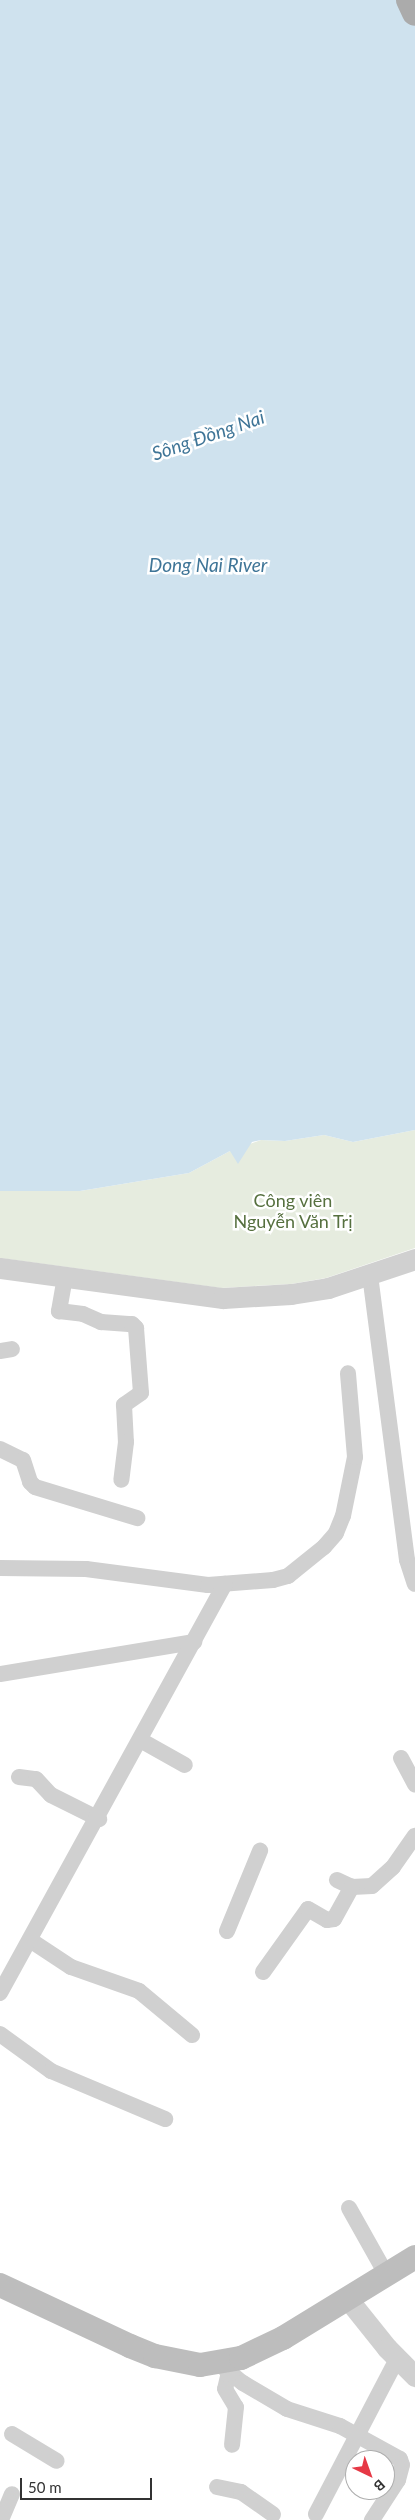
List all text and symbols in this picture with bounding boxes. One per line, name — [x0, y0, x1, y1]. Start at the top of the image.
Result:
water label: Sông Đồng Nai — [149, 405, 267, 465]
water label: Dong Nai River — [149, 554, 267, 576]
park label: Công viên Nguyễn Văn Trị — [233, 1190, 353, 1232]
north arrow — [345, 2450, 395, 2500]
scale bar — [22, 2468, 155, 2500]
text: B — [371, 2476, 389, 2495]
text: 50 m — [28, 2478, 62, 2496]

